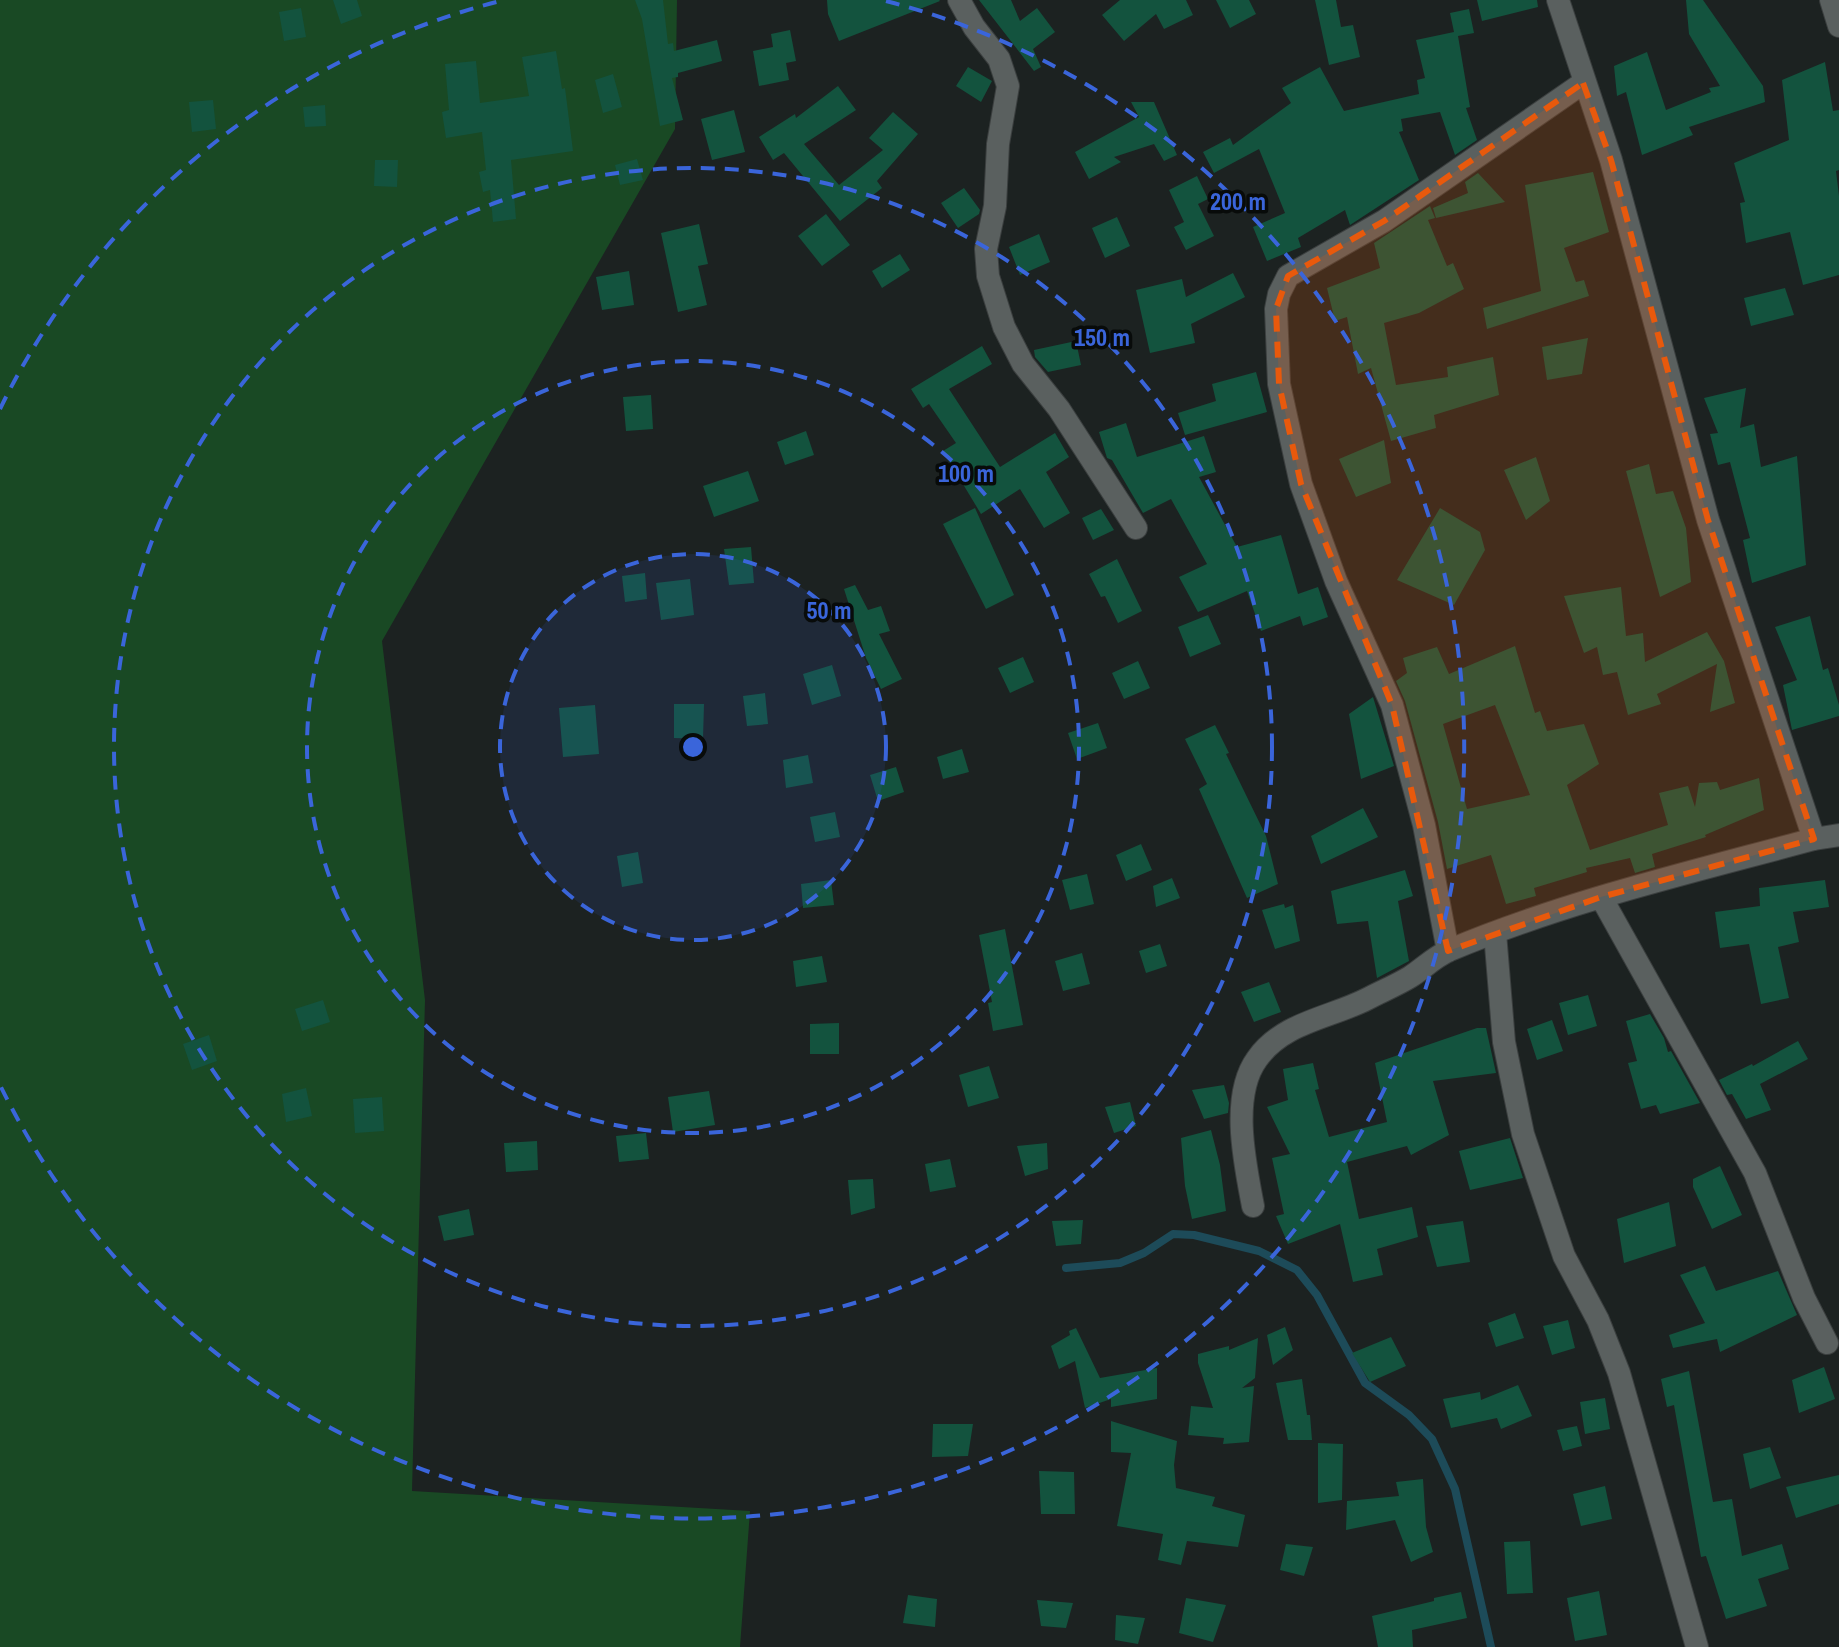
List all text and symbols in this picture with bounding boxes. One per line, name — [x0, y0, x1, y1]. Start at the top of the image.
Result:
text: 200 m — [1210, 185, 1266, 217]
text: 150 m — [1074, 321, 1130, 353]
text: 100 m — [938, 457, 994, 489]
text: 50 m — [807, 594, 851, 626]
centre of rings — [679, 733, 707, 761]

